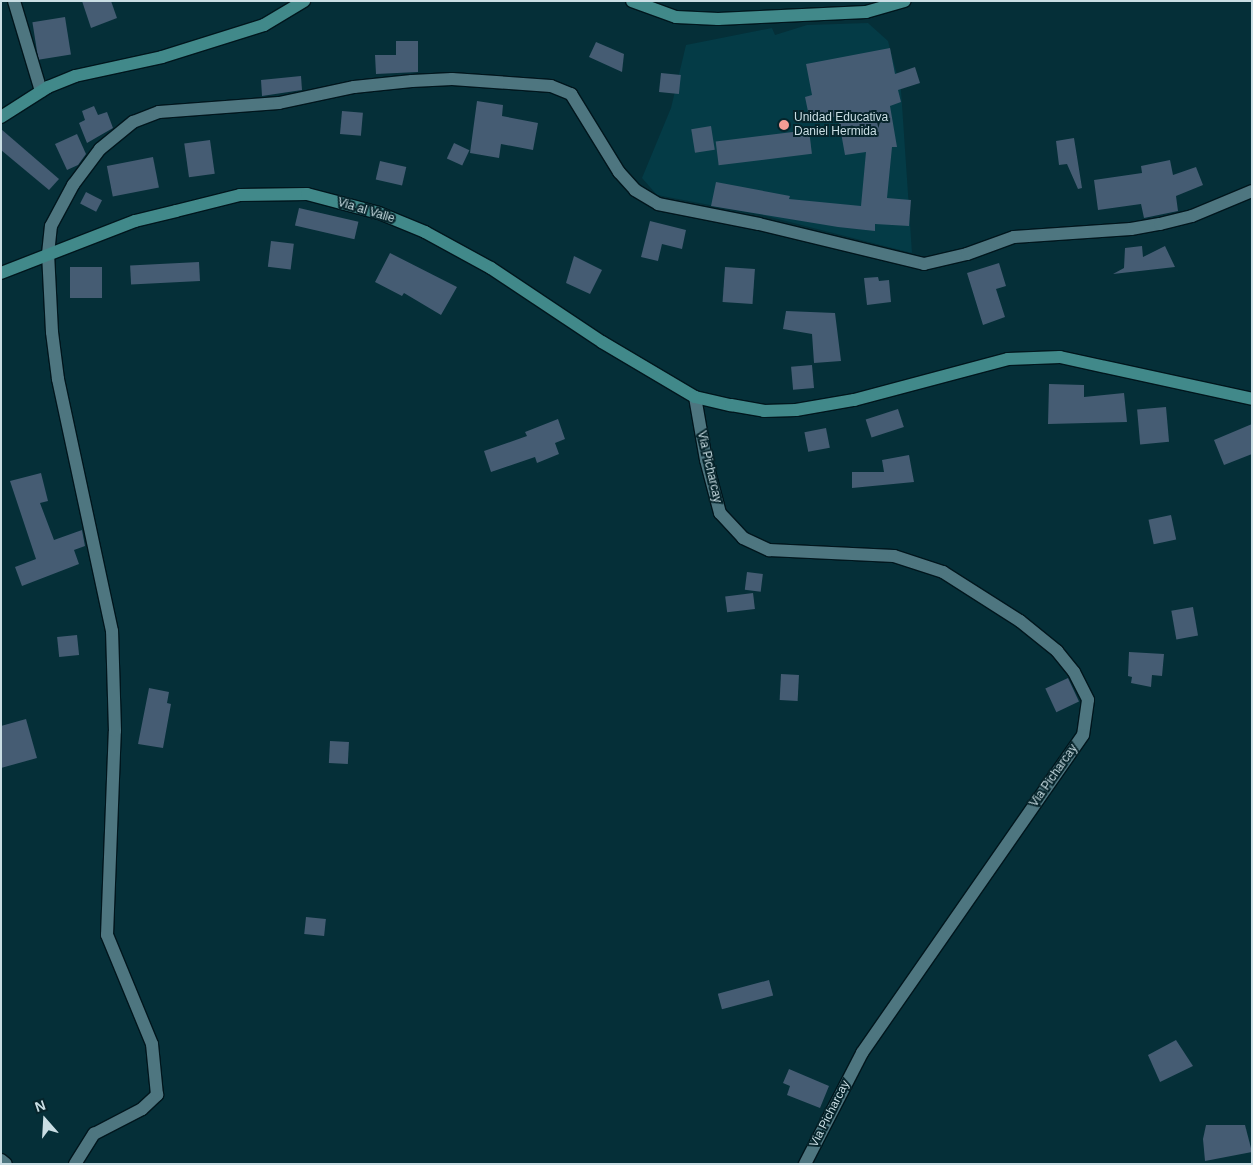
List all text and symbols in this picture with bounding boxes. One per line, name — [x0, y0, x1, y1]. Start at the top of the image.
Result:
place label: Unidad Educativa Daniel Hermida — [794, 111, 888, 139]
marker: Unidad Educativa Daniel Hermida — [778, 119, 790, 131]
street label: Via al Valle — [336, 196, 396, 226]
street label: Via Picharcay — [694, 430, 724, 504]
street label: Via Picharcay — [1027, 742, 1081, 810]
street label: Via Picharcay — [807, 1078, 853, 1150]
north arrow — [20, 1095, 70, 1145]
text: N — [33, 1097, 48, 1115]

